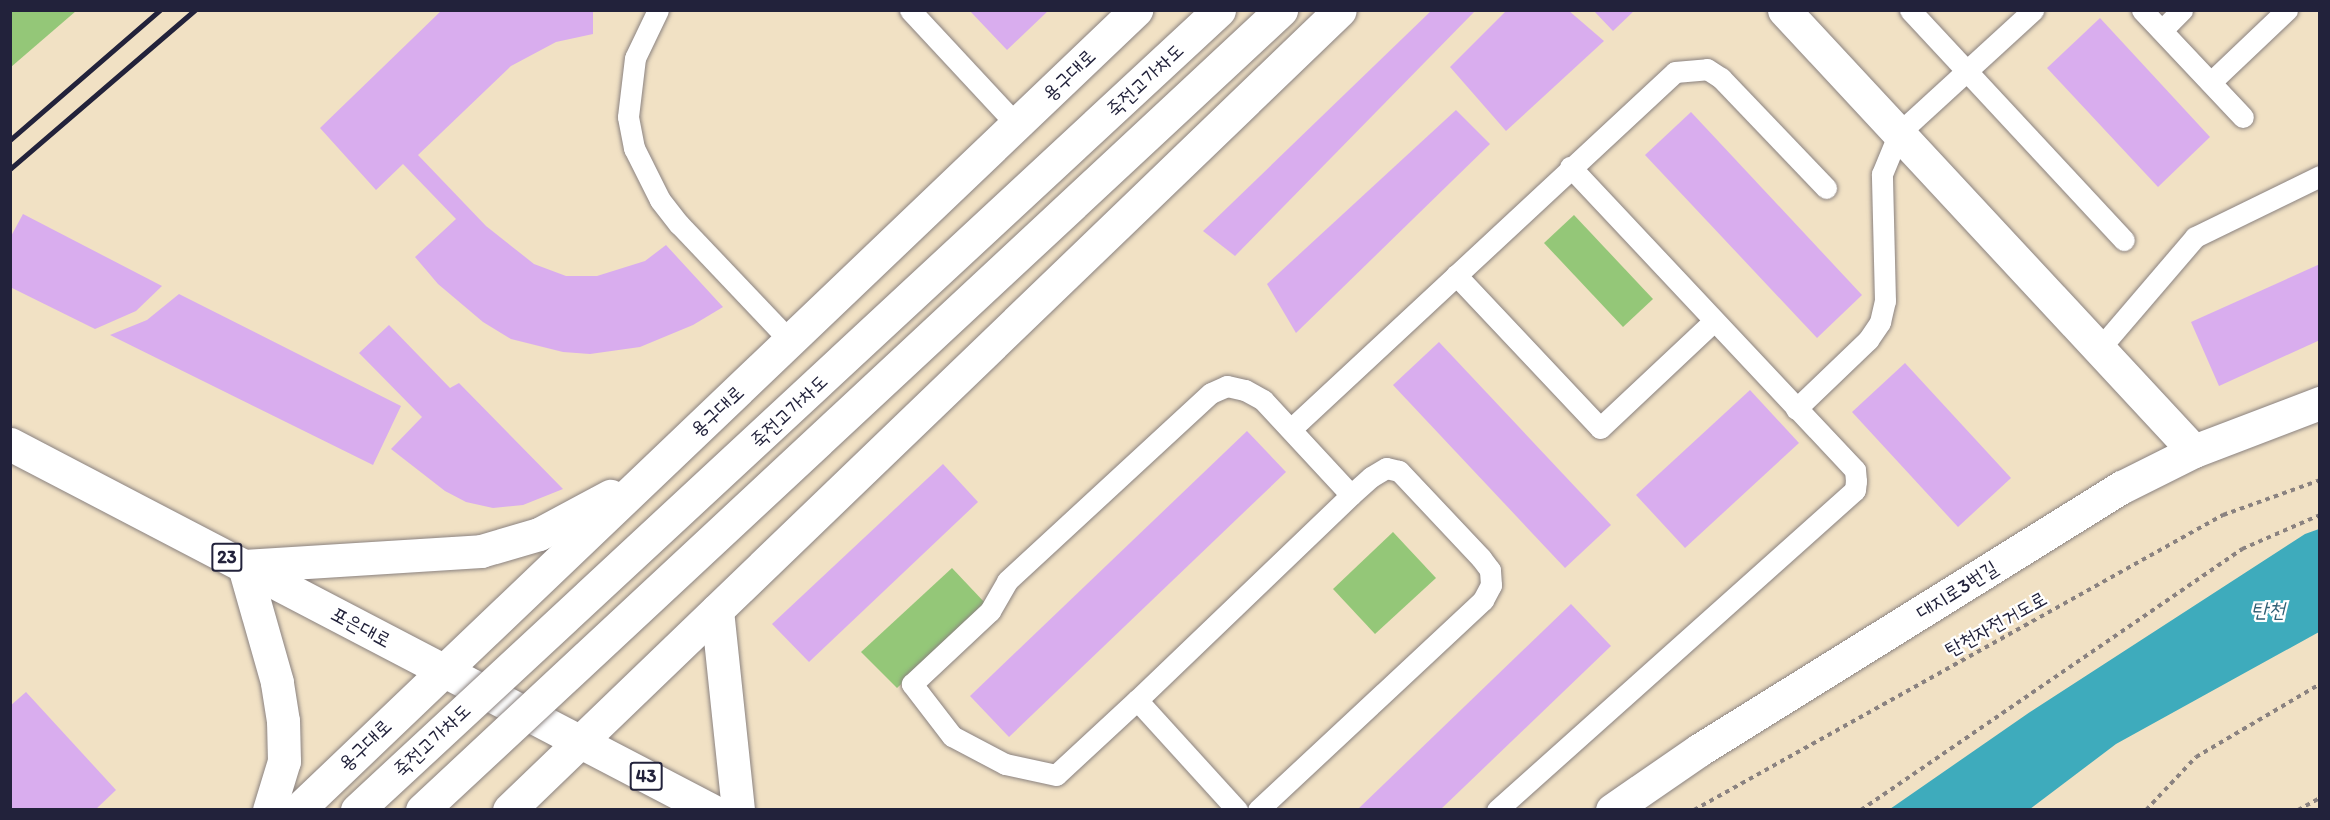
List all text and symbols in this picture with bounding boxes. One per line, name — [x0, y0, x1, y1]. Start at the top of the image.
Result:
street label: 죽전고가차도 — [1102, 38, 1188, 122]
street label: 용구대로 — [1038, 44, 1100, 106]
street label: 죽전고가차도 — [746, 369, 832, 453]
street label: 용구대로 — [685, 380, 749, 442]
road number: 23 — [210, 542, 244, 572]
street label: 대지로3번길 — [1912, 556, 2002, 624]
street label: 탄천자전거도로 — [1941, 586, 2051, 662]
water label: 탄천 — [2251, 597, 2285, 623]
street label: 포은대로 — [327, 601, 395, 653]
street label: 죽전고가차도 — [389, 698, 475, 782]
street label: 용구대로 — [334, 714, 396, 776]
road number: 43 — [630, 761, 662, 791]

